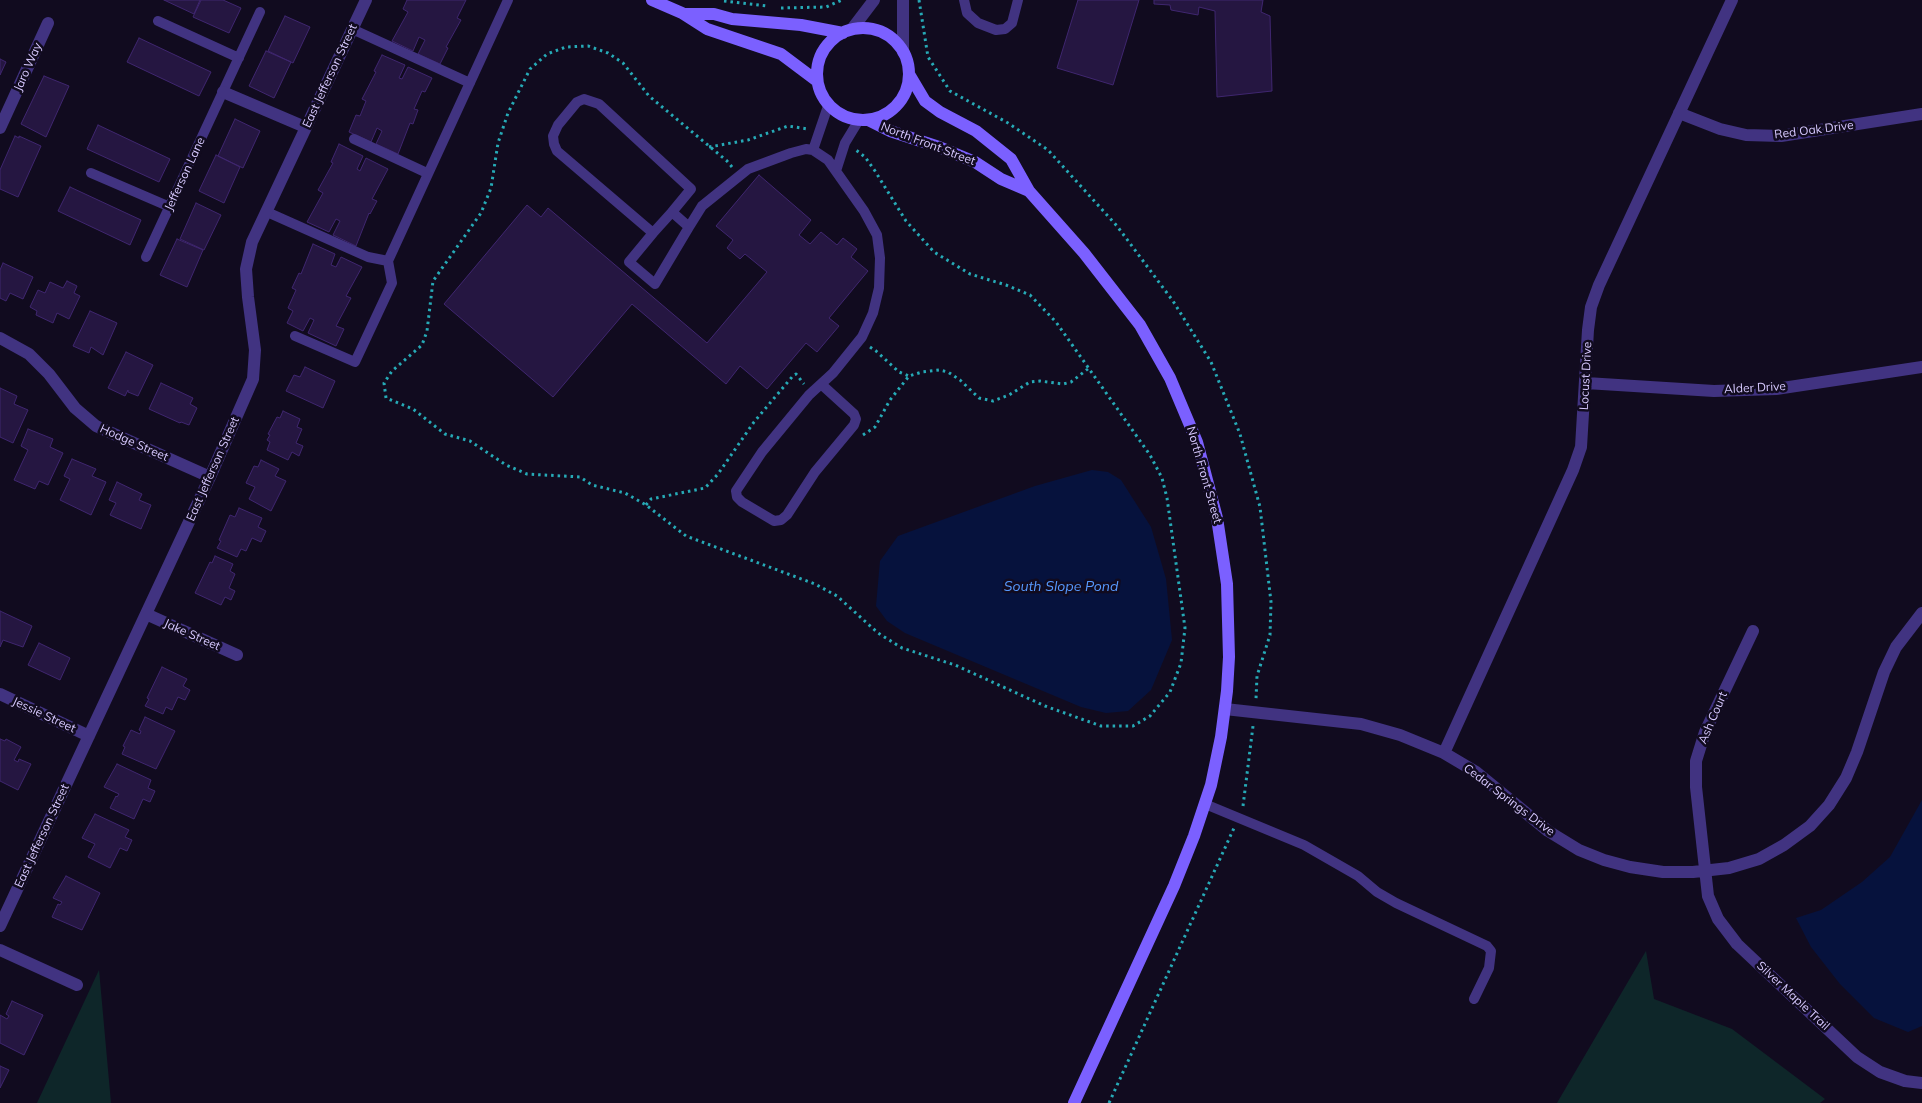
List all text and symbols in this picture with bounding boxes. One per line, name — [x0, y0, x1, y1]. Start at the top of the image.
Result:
street label: East Jefferson Street — [300, 22, 360, 130]
street label: Jaro Way — [11, 41, 45, 93]
street label: Red Oak Drive — [1774, 118, 1854, 142]
street label: North Front Street — [879, 119, 977, 169]
street label: Jefferson Lane — [162, 135, 208, 213]
street label: Locust Drive — [1577, 341, 1595, 411]
street label: Alder Drive — [1724, 379, 1786, 397]
street label: East Jefferson Street — [184, 415, 242, 523]
street label: Hodge Street — [98, 422, 170, 464]
street label: North Front Street — [1183, 425, 1225, 525]
water label: South Slope Pond — [1004, 579, 1118, 595]
street label: Jake Street — [162, 616, 222, 654]
street label: Ash Court — [1696, 690, 1730, 746]
street label: Jessie Street — [10, 694, 78, 736]
street label: Cedar Springs Drive — [1461, 761, 1557, 839]
street label: East Jefferson Street — [12, 782, 72, 890]
street label: Silver Maple Trail — [1754, 959, 1832, 1033]

